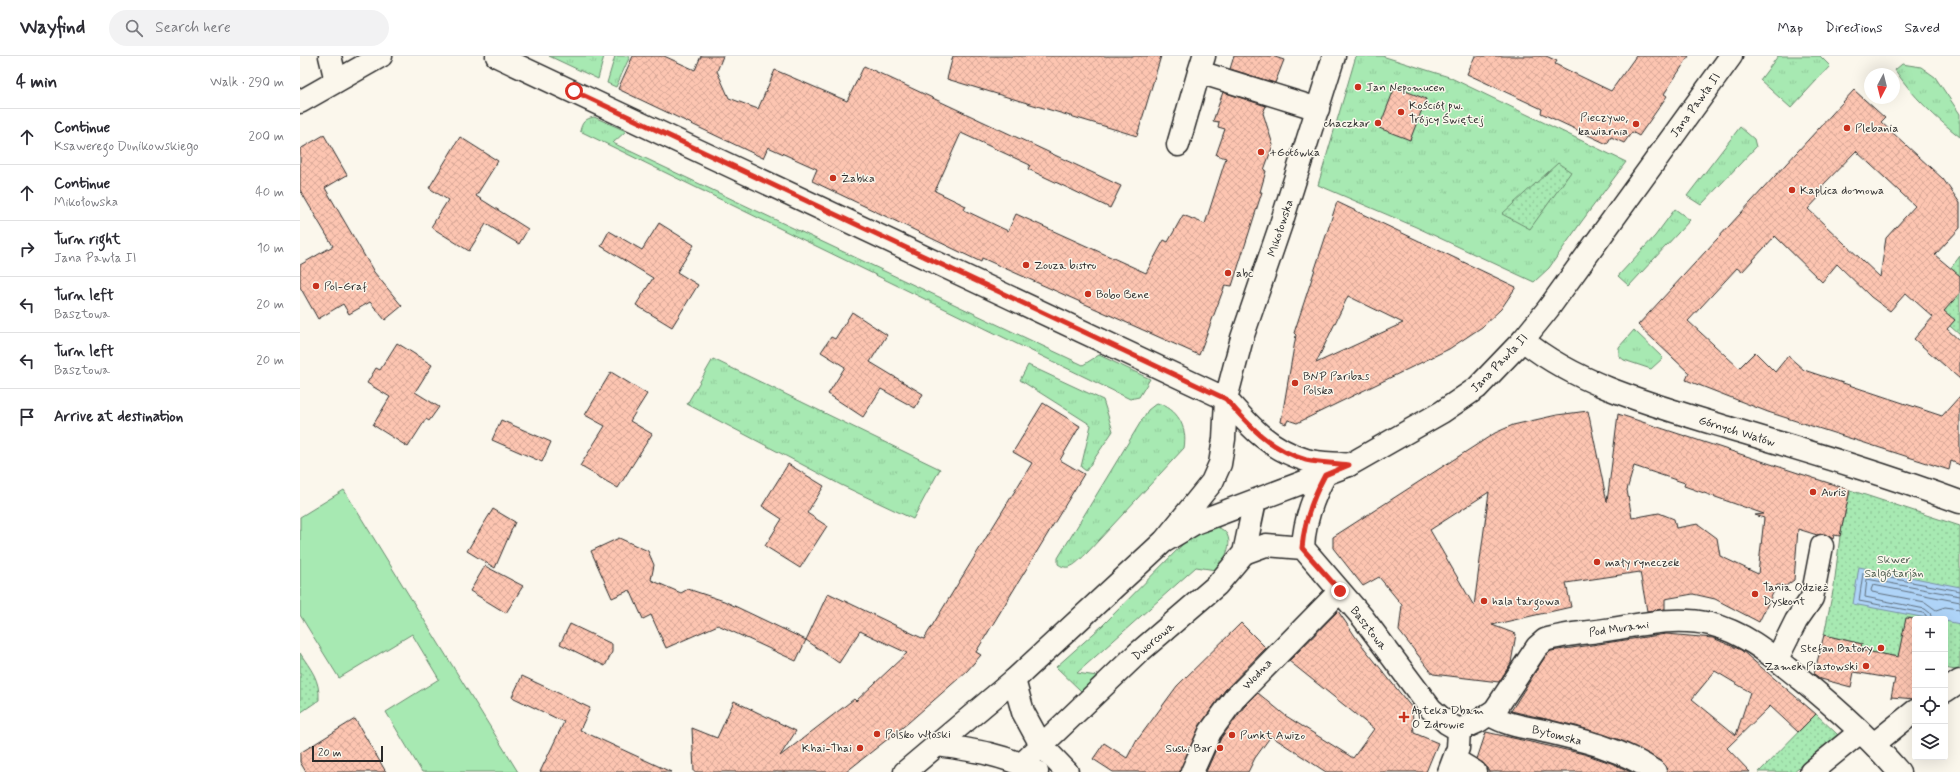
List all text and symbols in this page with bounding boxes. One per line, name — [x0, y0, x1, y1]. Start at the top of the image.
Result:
search box — [109, 10, 389, 46]
text: Wayfind — [20, 15, 85, 40]
icon: search — [123, 17, 145, 39]
text: Search here — [155, 18, 231, 38]
text: Map — [1777, 19, 1803, 37]
text: Directions — [1825, 19, 1883, 37]
text: Saved — [1905, 19, 1940, 37]
north arrow — [1864, 68, 1900, 104]
street label: Jana Pawła II — [1667, 70, 1725, 141]
text: 4 min — [16, 71, 57, 93]
text: Walk · 290 m — [210, 74, 284, 91]
place label: Jan Nepomucen — [1366, 80, 1445, 96]
route start — [565, 82, 583, 100]
marker: Jan Nepomucen — [1353, 82, 1363, 92]
place label: Kościół pw. Trójcy Świętej — [1409, 98, 1484, 128]
marker: Kościół pw. Trójcy Świętej — [1396, 107, 1406, 117]
place label: Pieczywo, kawiarnia — [1578, 110, 1628, 140]
place label: chaczkar — [1323, 116, 1370, 132]
text: Continue — [54, 118, 110, 138]
marker: chaczkar — [1373, 118, 1383, 128]
marker: Pieczywo, kawiarnia — [1631, 119, 1641, 129]
place label: Plebania — [1855, 121, 1899, 137]
marker: Plebania — [1842, 123, 1852, 133]
icon: ahead — [16, 126, 38, 148]
text: 200 m — [249, 128, 284, 145]
text: Ksawerego Dunikowskiego — [54, 138, 199, 155]
place label: +Gotówka — [1269, 145, 1320, 161]
marker: +Gotówka — [1256, 147, 1266, 157]
place label: Żabka — [841, 171, 875, 187]
marker: Żabka — [828, 173, 838, 183]
text: Continue — [54, 174, 110, 194]
icon: ahead — [16, 182, 38, 204]
place label: Kaplica domowa — [1800, 183, 1884, 199]
text: 40 m — [255, 184, 284, 201]
marker: Kaplica domowa — [1787, 185, 1797, 195]
text: Mikołowska — [54, 194, 118, 211]
street label: Mikołowska — [1264, 198, 1298, 259]
text: Turn right — [54, 230, 121, 250]
icon: right — [16, 238, 38, 260]
text: 10 m — [257, 240, 284, 257]
text: Jana Pawła II — [54, 250, 136, 267]
place label: Zouza bistro — [1034, 258, 1097, 274]
marker: Zouza bistro — [1021, 260, 1031, 270]
place label: abc — [1236, 266, 1254, 282]
marker: abc — [1223, 268, 1233, 278]
place label: Pol-Graf — [324, 279, 367, 295]
marker: Pol-Graf — [311, 281, 321, 291]
text: Turn left — [54, 286, 114, 306]
place label: Bobo Bene — [1096, 287, 1149, 303]
marker: Bobo Bene — [1083, 289, 1093, 299]
icon: left — [16, 294, 38, 316]
text: 20 m — [256, 296, 284, 313]
text: Basztowa — [54, 306, 110, 323]
street label: Jana Pawła II — [1468, 331, 1532, 397]
text: Turn left — [54, 342, 114, 362]
icon: left — [16, 350, 38, 372]
text: 20 m — [256, 352, 284, 369]
text: Basztowa — [54, 362, 110, 379]
place label: BNP Paribas Polska — [1303, 369, 1370, 399]
marker: BNP Paribas Polska — [1290, 378, 1300, 388]
icon: arrive — [16, 406, 38, 428]
text: Arrive at destination — [54, 407, 183, 427]
street label: Górnych Wałów — [1696, 413, 1777, 451]
place label: Auris — [1821, 485, 1846, 501]
marker: Auris — [1808, 487, 1818, 497]
park label: Skwer Salgótarján — [1864, 552, 1924, 582]
place label: mały ryneczek — [1605, 555, 1679, 571]
marker: mały ryneczek — [1592, 557, 1602, 567]
place label: Tania Odzież Dyskont — [1763, 580, 1829, 610]
route end — [1331, 582, 1349, 600]
marker: Tania Odzież Dyskont — [1750, 589, 1760, 599]
place label: hala targowa — [1492, 594, 1560, 611]
marker: hala targowa — [1479, 596, 1489, 606]
street label: Basztowa — [1346, 603, 1391, 654]
map controls — [1912, 616, 1948, 760]
button: + — [1912, 616, 1948, 652]
street label: Pod Murami — [1588, 617, 1650, 641]
street label: Dworcowa — [1129, 618, 1179, 665]
place label: Stefan Batory — [1800, 641, 1873, 657]
marker: Stefan Batory — [1876, 643, 1886, 653]
button: − — [1912, 652, 1948, 688]
street label: Wodna — [1239, 656, 1276, 694]
place label: Zamek Piastowski — [1765, 659, 1858, 675]
marker: Zamek Piastowski — [1861, 661, 1871, 671]
button: locate — [1912, 688, 1948, 724]
place label: Apteka Dbam O Zdrowie — [1412, 703, 1484, 733]
marker: Apteka Dbam O Zdrowie — [1399, 712, 1409, 722]
street label: Bytomska — [1530, 722, 1584, 750]
button: layers — [1912, 724, 1948, 760]
place label: Polsko Włoski — [885, 727, 951, 743]
place label: Punkt Awizo — [1240, 728, 1305, 744]
marker: Polsko Włoski — [872, 729, 882, 739]
marker: Punkt Awizo — [1227, 730, 1237, 740]
place label: Khai-Thai — [802, 741, 852, 757]
place label: Sushi Bar — [1166, 741, 1212, 757]
marker: Khai-Thai — [855, 743, 865, 753]
marker: Sushi Bar — [1215, 743, 1225, 753]
scale bar — [312, 744, 383, 763]
text: 20 m — [318, 746, 341, 760]

